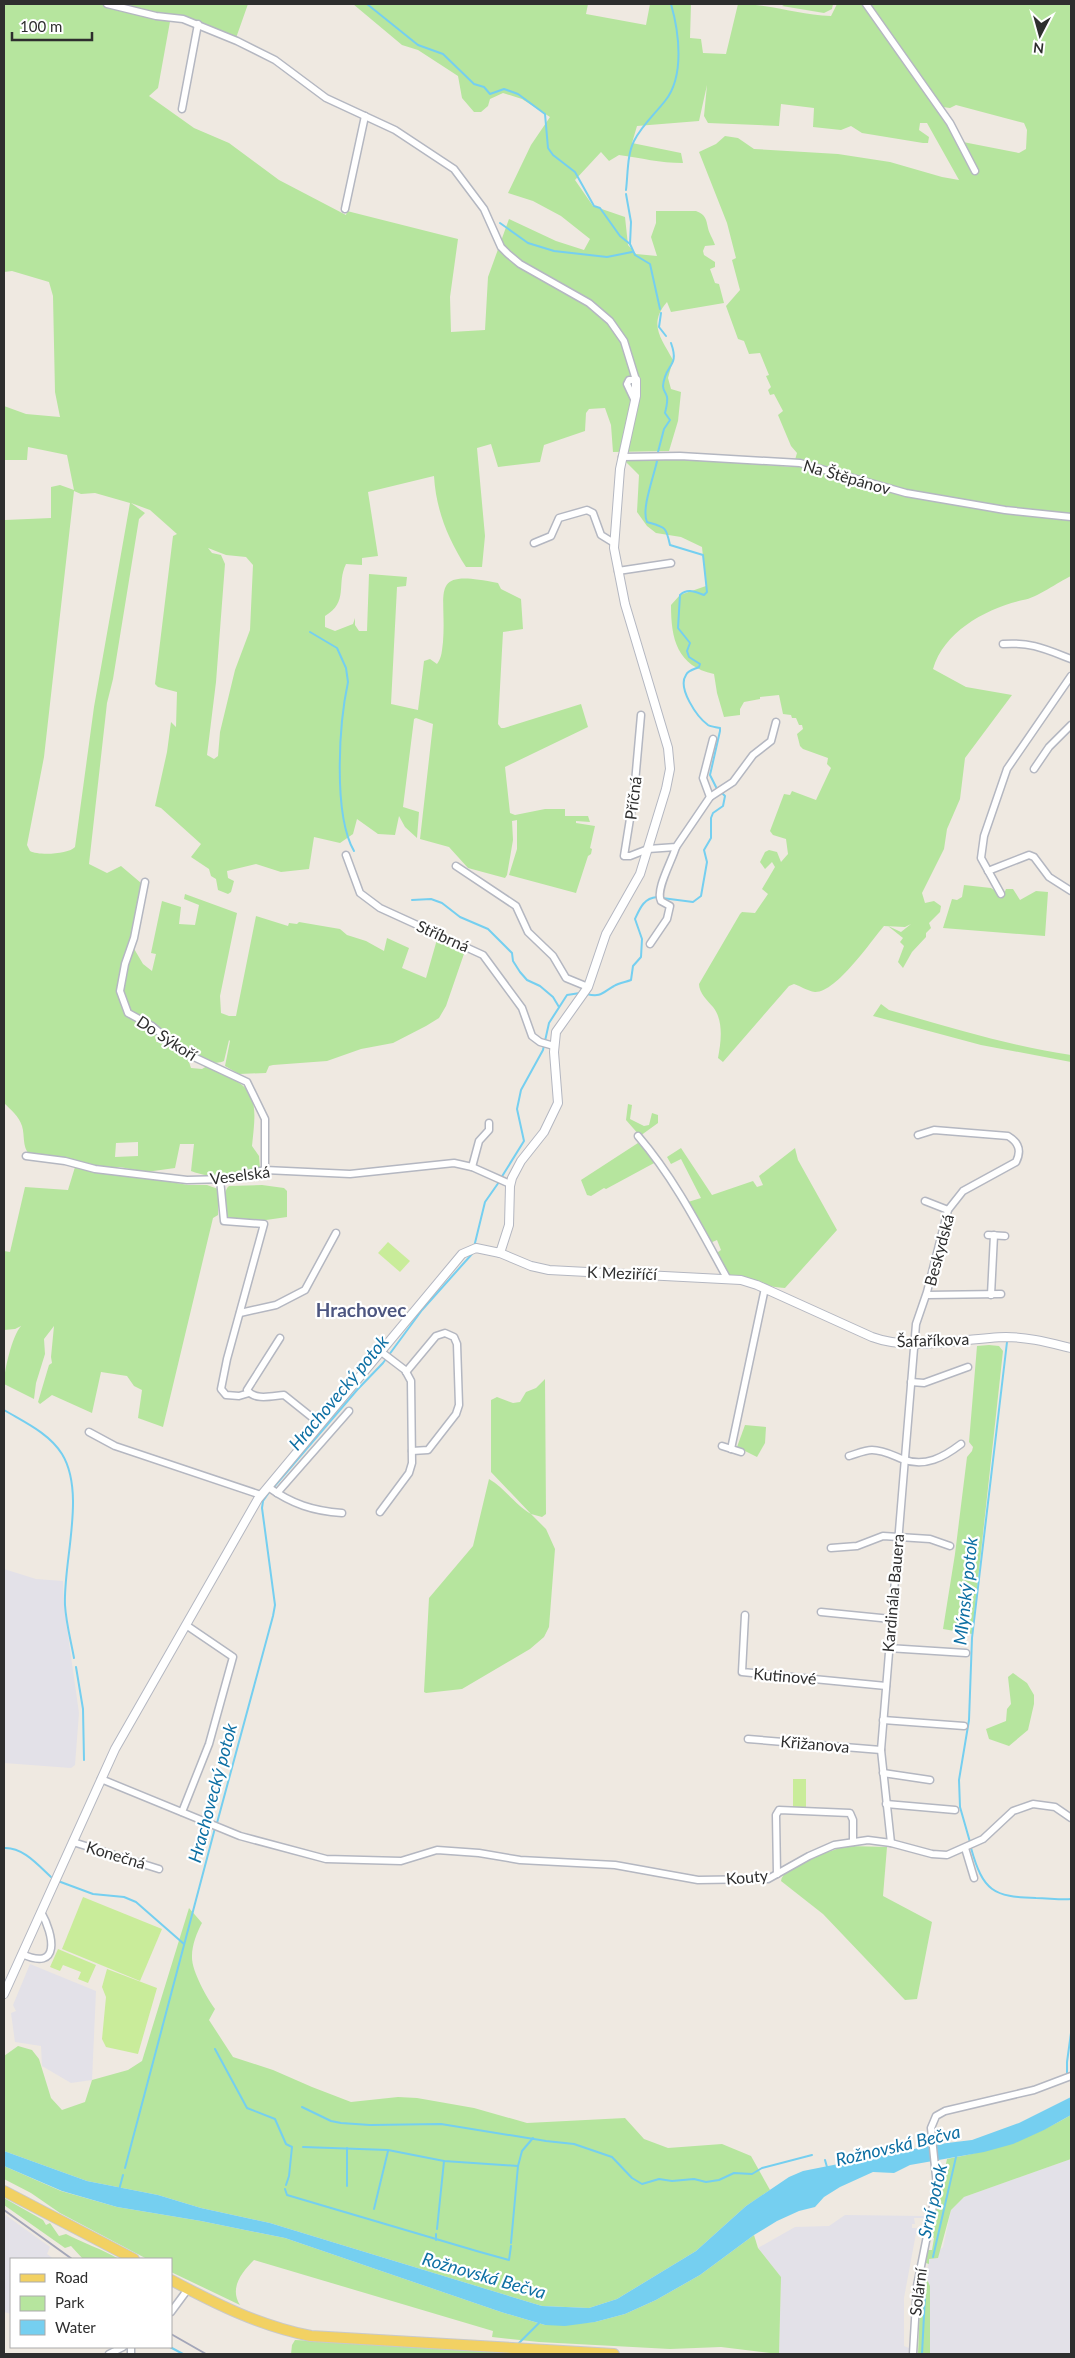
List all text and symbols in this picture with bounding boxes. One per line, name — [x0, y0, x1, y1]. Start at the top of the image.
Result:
scale bar — [12, 10, 92, 42]
north arrow — [1015, 10, 1065, 60]
text: 100 m — [20, 17, 62, 35]
text: N — [1032, 39, 1045, 57]
street label: Na Štěpánov — [802, 455, 893, 498]
street label: Příčná — [620, 775, 645, 821]
street label: Stříbrná — [414, 916, 472, 956]
street label: Do Sýkoří — [134, 1011, 202, 1065]
street label: Veselská — [209, 1161, 271, 1188]
street label: Beskydská — [920, 1212, 957, 1288]
street label: K Meziříčí — [587, 1262, 658, 1283]
district label: Hrachovec — [316, 1298, 406, 1321]
street label: Šafaříkova — [896, 1329, 970, 1350]
water label: Hrachovecký potok — [284, 1330, 393, 1454]
street label: Kardinála Bauera — [878, 1533, 907, 1653]
water label: Mlýnský potok — [948, 1535, 982, 1646]
street label: Kutinové — [753, 1663, 817, 1688]
water label: Hrachovecký potok — [183, 1720, 241, 1865]
street label: Křižanova — [780, 1731, 850, 1756]
street label: Konečná — [84, 1837, 148, 1873]
street label: Kouty — [725, 1865, 769, 1888]
water label: Rožnovská Bečva — [833, 2120, 962, 2170]
water label: Srní potok — [913, 2161, 951, 2240]
water label: Rožnovská Bečva — [420, 2247, 549, 2303]
legend — [10, 2258, 172, 2348]
street label: Solární — [905, 2266, 930, 2317]
text: Road — [55, 2268, 88, 2286]
text: Park — [55, 2293, 85, 2311]
text: Water — [55, 2318, 96, 2336]

